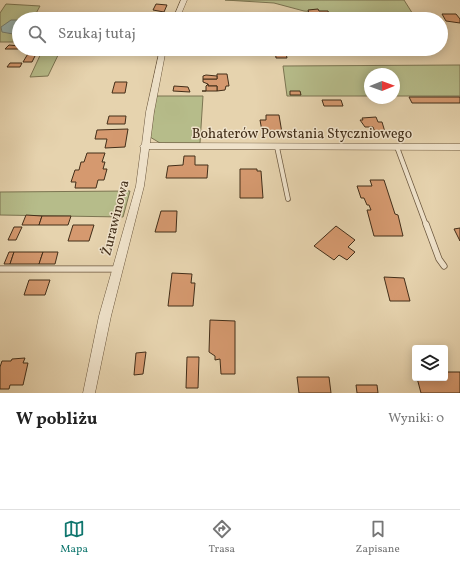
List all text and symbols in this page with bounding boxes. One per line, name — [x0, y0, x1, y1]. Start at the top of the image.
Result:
search box — [12, 12, 448, 56]
icon: search — [26, 23, 48, 45]
text: Szukaj tutaj — [58, 24, 136, 45]
north arrow — [364, 68, 400, 104]
street label: Bohaterów Powstania Styczniowego — [192, 125, 412, 144]
street label: Żurawinowa — [97, 178, 135, 258]
map controls — [412, 345, 448, 381]
button: layers — [412, 345, 448, 381]
text: W pobliżu — [16, 408, 97, 431]
text: Wyniki: 0 — [388, 410, 444, 428]
tab: Mapa — [60, 518, 88, 557]
tab: Trasa — [209, 518, 235, 557]
tab: Zapisane — [356, 518, 400, 557]

